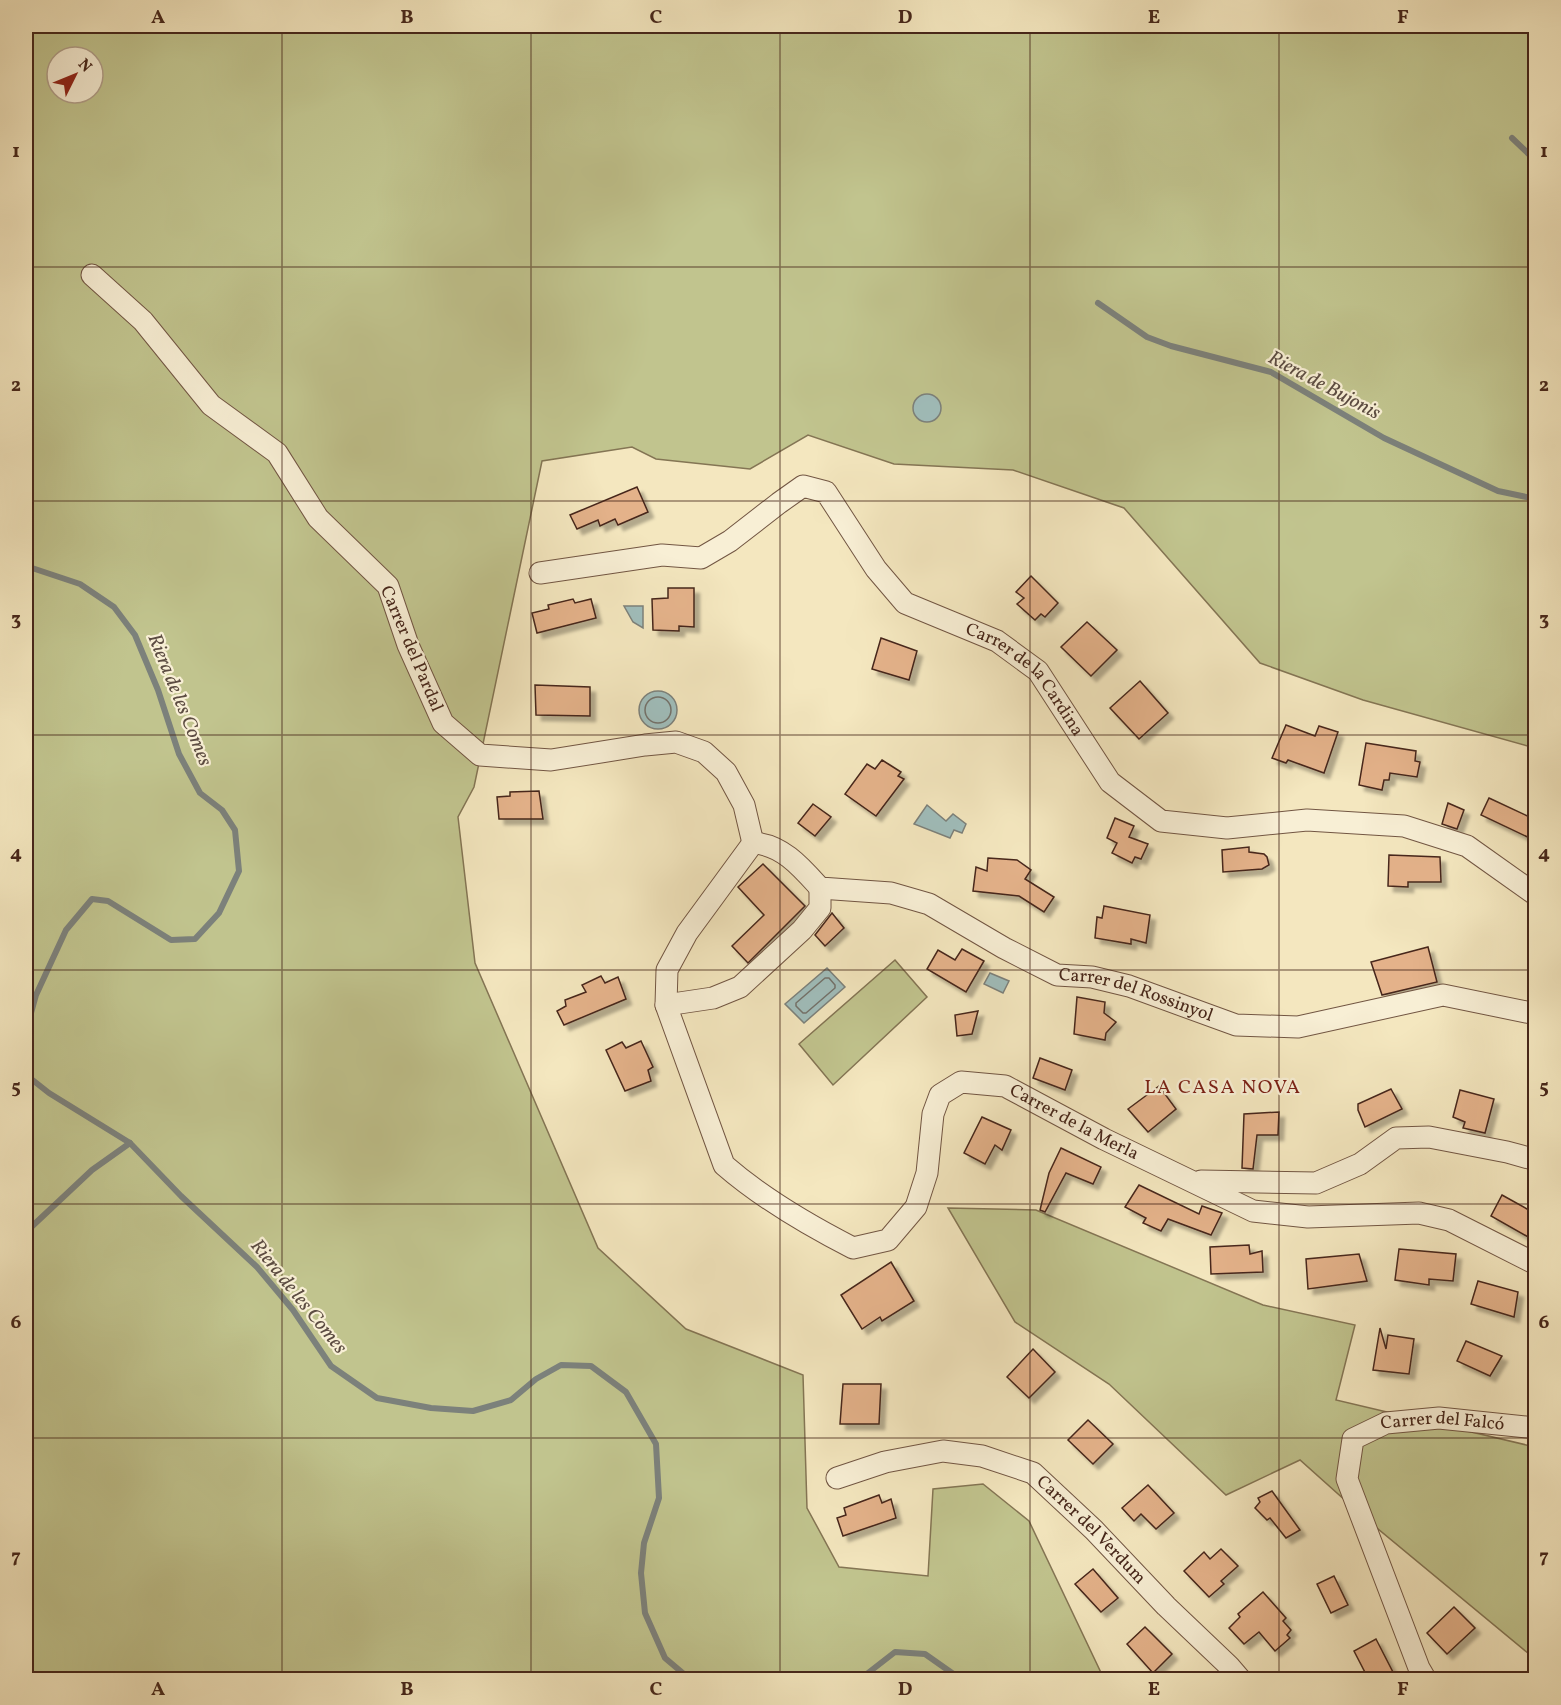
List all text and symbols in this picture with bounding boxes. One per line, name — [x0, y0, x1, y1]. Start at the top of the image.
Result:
text: A — [151, 4, 165, 32]
text: B — [400, 4, 414, 32]
text: C — [650, 4, 663, 32]
text: D — [898, 4, 912, 32]
text: E — [1148, 4, 1160, 32]
text: F — [1397, 4, 1409, 32]
north arrow — [45, 45, 105, 105]
text: N — [72, 54, 97, 78]
text: 1 — [12, 138, 20, 166]
text: 1 — [1540, 138, 1548, 166]
water label: Riera de Bujonis — [1263, 345, 1386, 428]
text: 2 — [11, 372, 21, 400]
text: 2 — [1539, 372, 1549, 400]
street label: Carrer del Pardal — [373, 582, 449, 716]
text: 3 — [11, 606, 21, 634]
text: 3 — [1539, 606, 1549, 634]
street label: Carrer de la Cardina — [962, 617, 1090, 741]
water label: Riera de les Comes — [140, 630, 219, 771]
text: 4 — [10, 840, 22, 868]
text: 4 — [1538, 840, 1550, 868]
street label: Carrer del Rossinyol — [1058, 963, 1217, 1028]
text: 5 — [11, 1074, 21, 1102]
district label: LA CASA NOVA — [1144, 1074, 1302, 1102]
text: 5 — [1539, 1074, 1549, 1102]
street label: Carrer de la Merla — [1005, 1078, 1143, 1166]
water label: Riera de les Comes — [243, 1234, 353, 1361]
text: 6 — [11, 1309, 22, 1337]
text: 6 — [1539, 1309, 1550, 1337]
street label: Carrer del Falcó — [1379, 1405, 1506, 1437]
street label: Carrer del Verdum — [1031, 1470, 1152, 1590]
text: 7 — [11, 1543, 21, 1571]
text: 7 — [1539, 1543, 1549, 1571]
text: A — [151, 1676, 165, 1704]
text: B — [400, 1676, 414, 1704]
text: C — [650, 1676, 663, 1704]
text: D — [898, 1676, 912, 1704]
text: E — [1148, 1676, 1160, 1704]
text: F — [1397, 1676, 1409, 1704]

